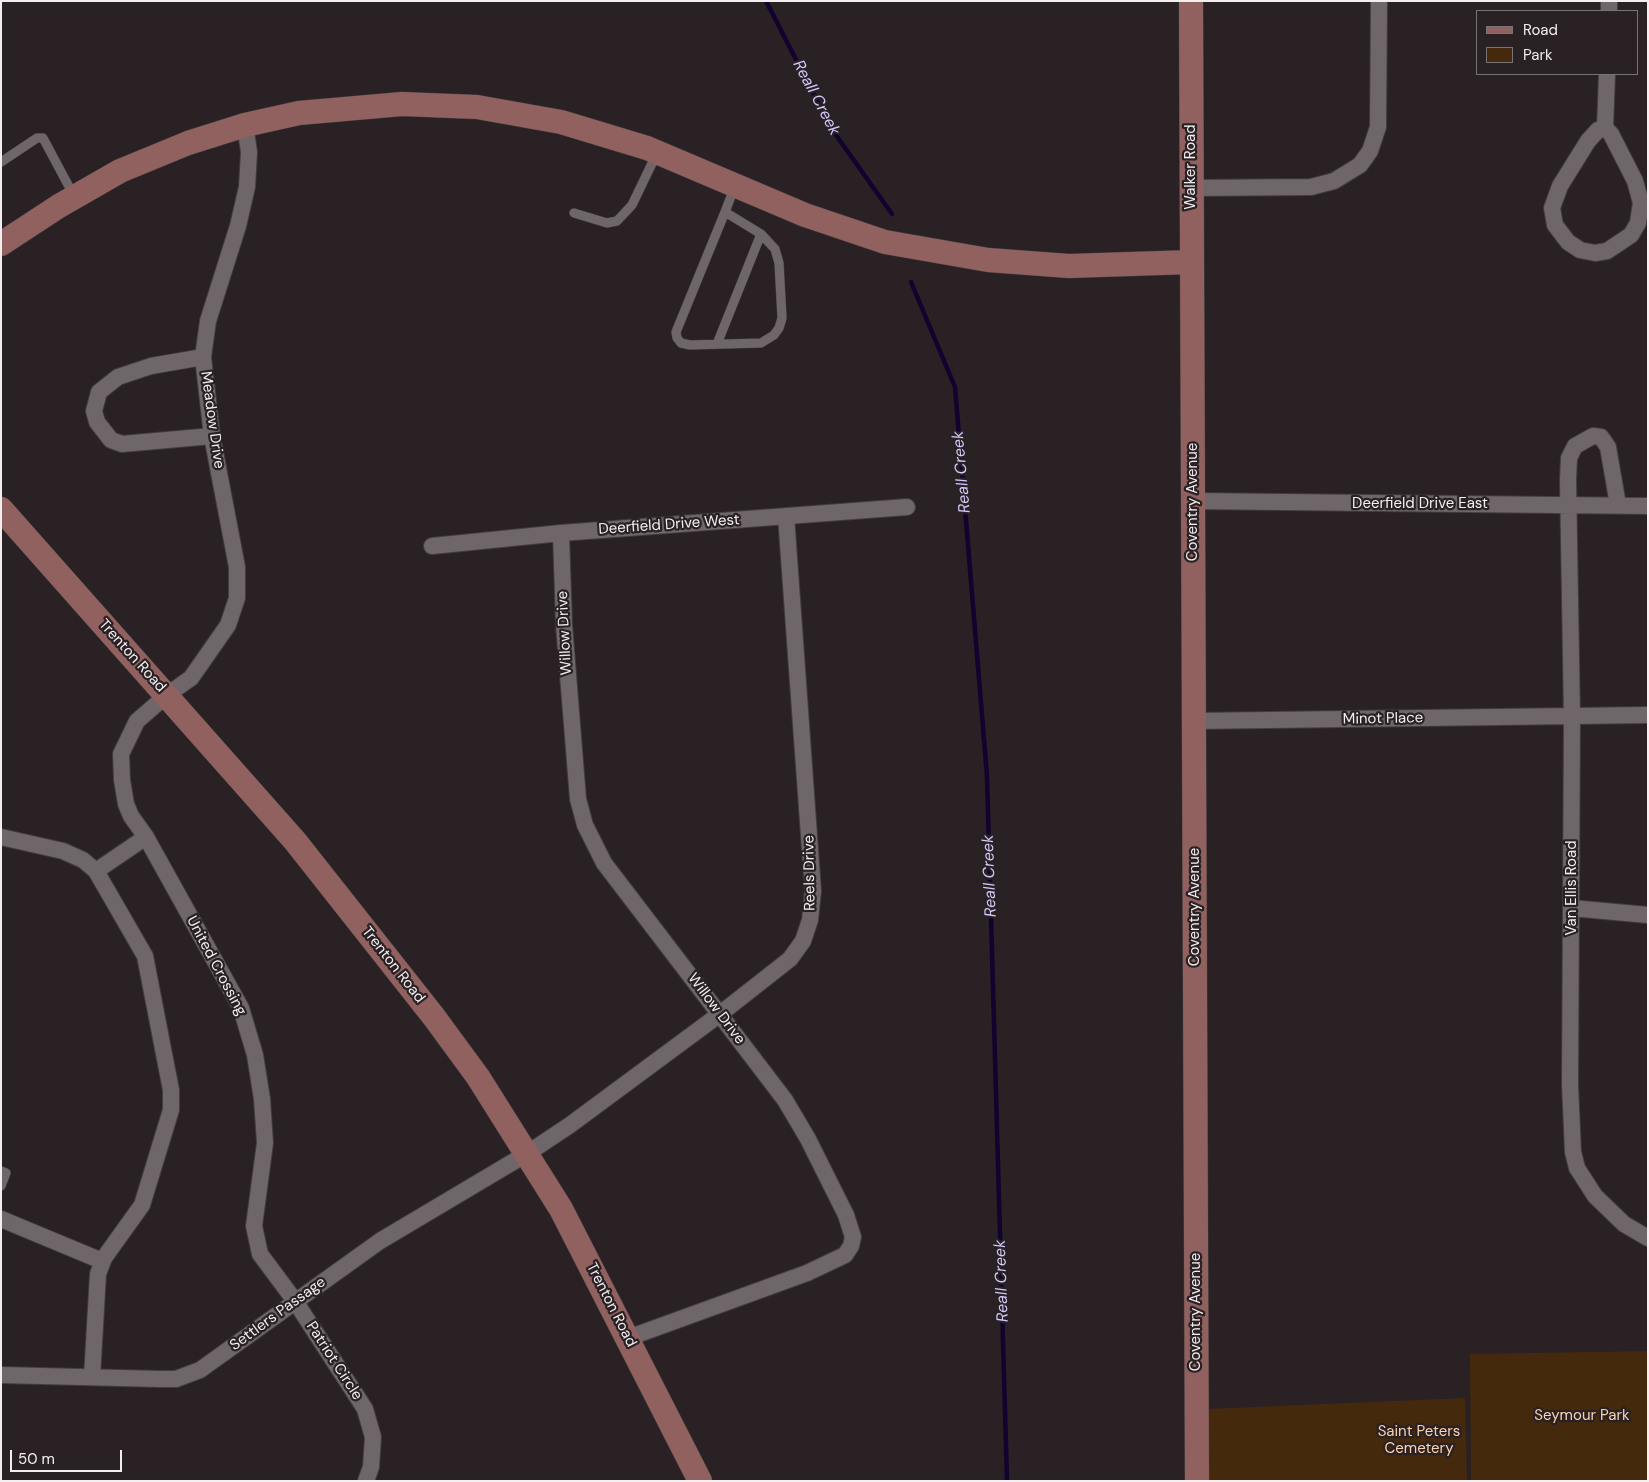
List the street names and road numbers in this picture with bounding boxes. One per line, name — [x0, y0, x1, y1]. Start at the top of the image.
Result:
street label: Walker Road — [1182, 124, 1200, 210]
street label: Meadow Drive — [196, 370, 228, 470]
street label: Coventry Avenue — [1184, 443, 1202, 561]
street label: Deerfield Drive East — [1352, 495, 1488, 513]
street label: Deerfield Drive West — [598, 511, 740, 539]
street label: Willow Drive — [554, 590, 576, 676]
street label: Trenton Road — [95, 616, 169, 696]
street label: Minot Place — [1343, 709, 1423, 729]
street label: Reels Drive — [800, 835, 820, 911]
street label: Van Ellis Road — [1563, 840, 1581, 936]
street label: Coventry Avenue — [1186, 848, 1204, 966]
street label: United Crossing — [182, 913, 250, 1019]
street label: Trenton Road — [358, 923, 428, 1007]
street label: Willow Drive — [683, 970, 749, 1048]
street label: Coventry Avenue — [1187, 1253, 1205, 1371]
street label: Trenton Road — [582, 1260, 640, 1350]
street label: Settlers Passage — [227, 1273, 329, 1355]
street label: Patriot Circle — [302, 1318, 366, 1404]

